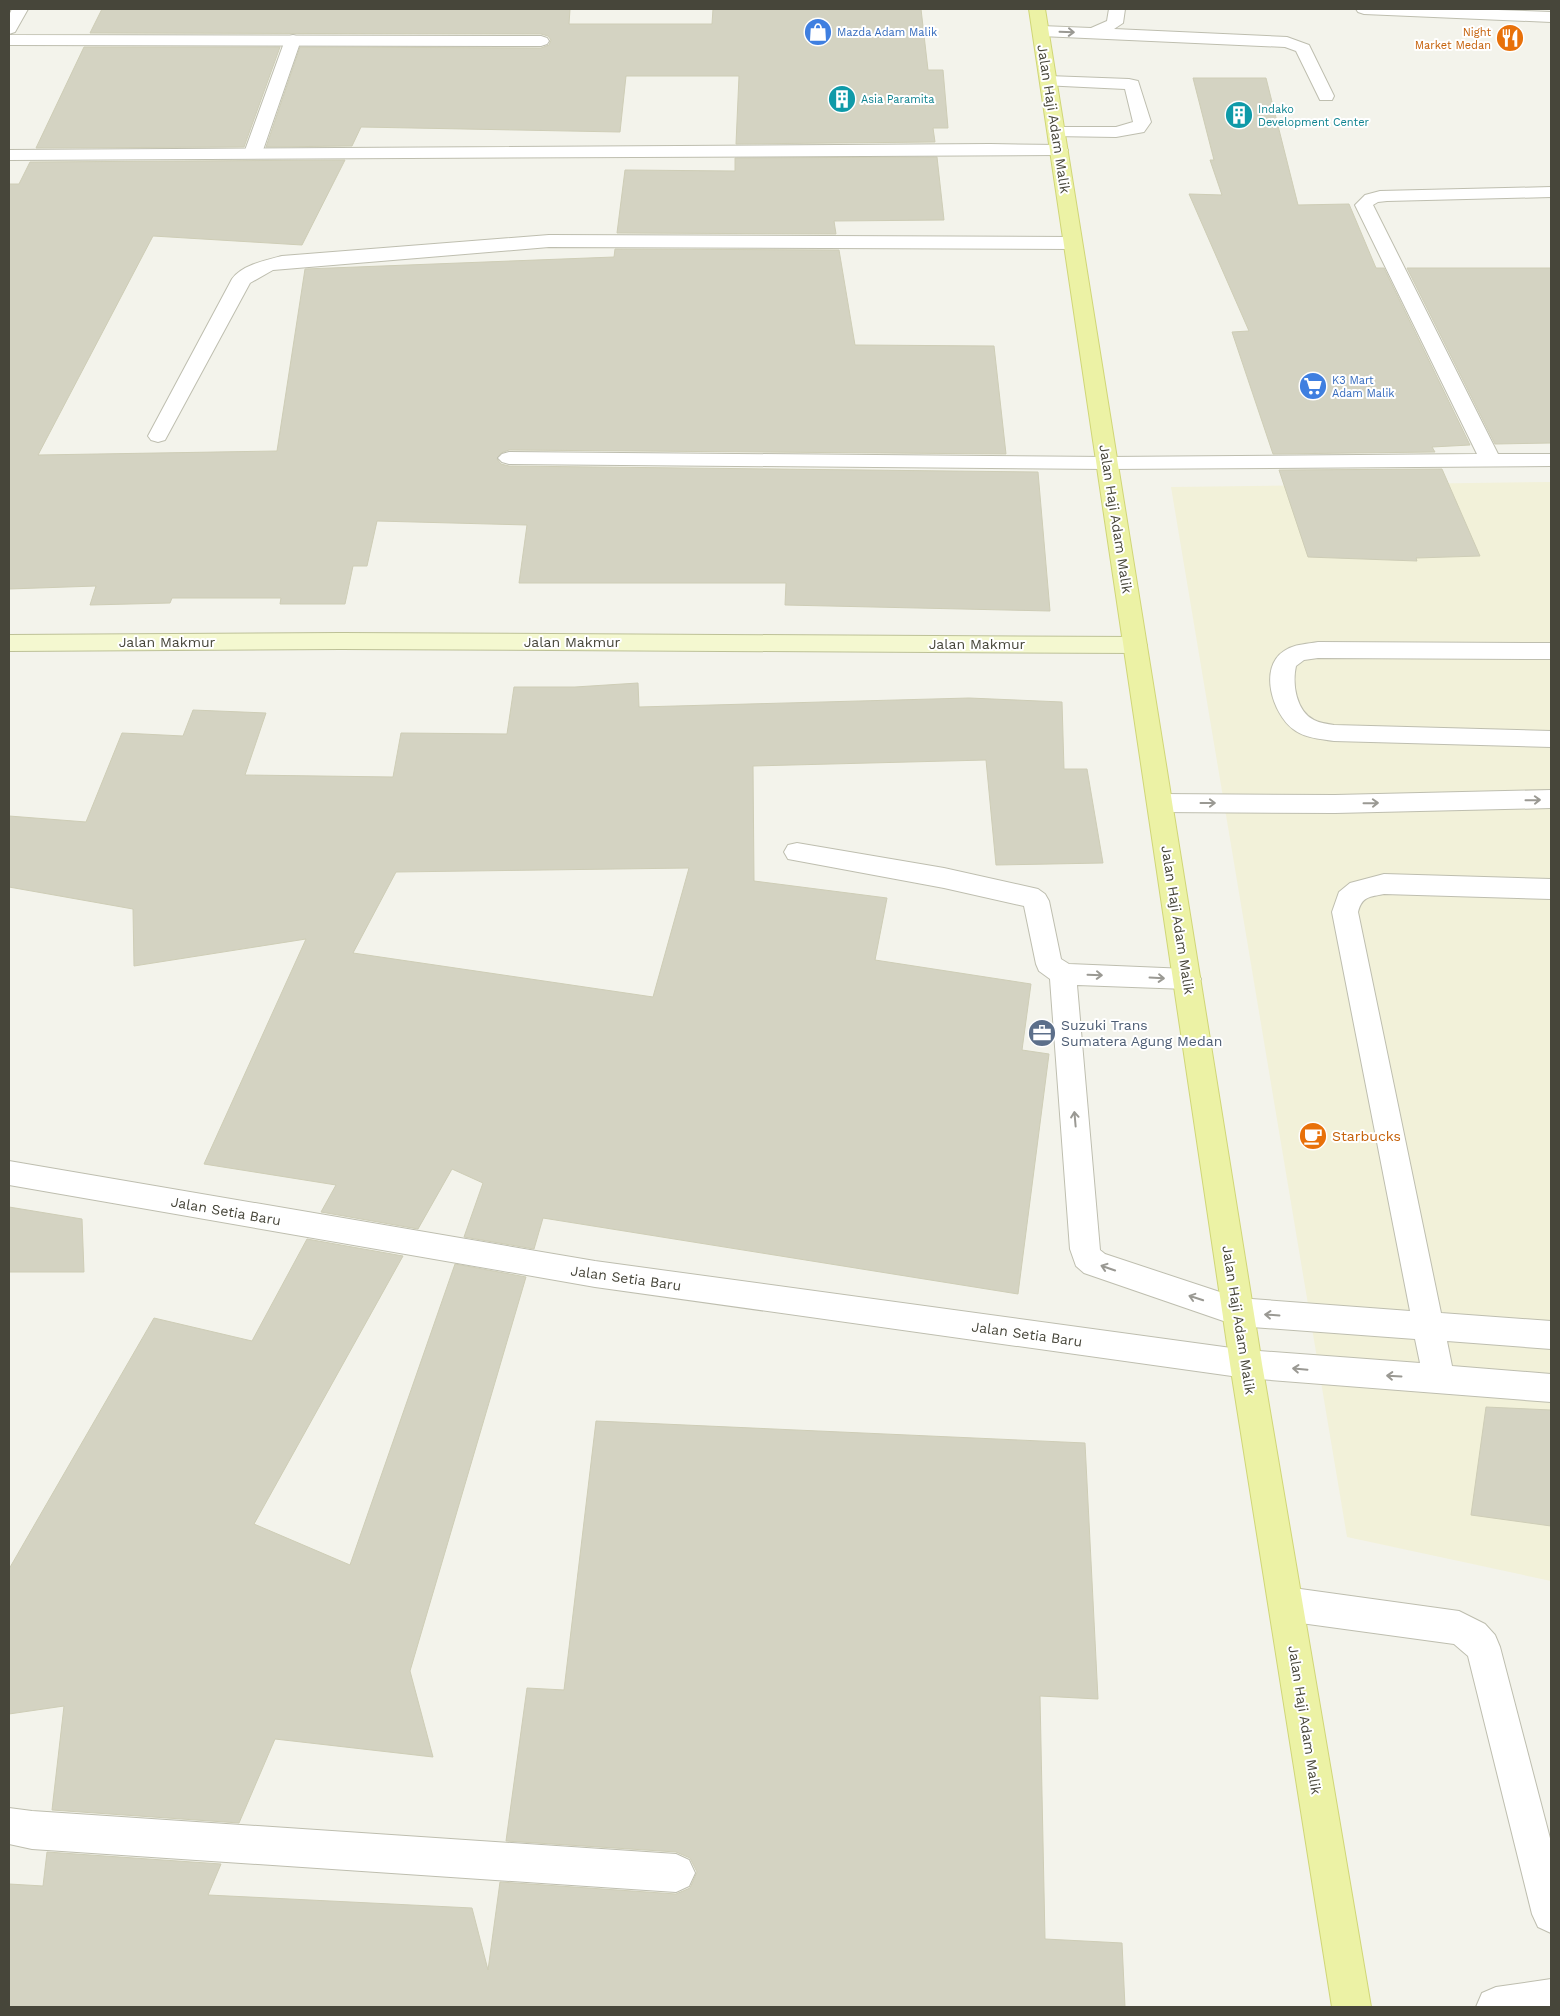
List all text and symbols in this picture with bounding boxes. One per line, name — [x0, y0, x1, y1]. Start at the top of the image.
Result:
shop icon: Mazda Adam Malik — [803, 17, 833, 47]
restaurant icon: Night Market Medan — [1495, 23, 1525, 53]
place label: Mazda Adam Malik — [837, 26, 937, 39]
place label: Night Market Medan — [1415, 26, 1491, 52]
one-way arrow — [1059, 28, 1075, 37]
street label: Jalan Haji Adam Malik — [1034, 43, 1074, 195]
building icon: Asia Paramita — [827, 84, 857, 114]
place label: Asia Paramita — [861, 93, 934, 106]
building icon: Indako Development Center — [1224, 100, 1254, 130]
place label: Indako Development Center — [1258, 103, 1370, 129]
supermarket icon: K3 Mart Adam Malik — [1298, 371, 1328, 401]
place label: K3 Mart Adam Malik — [1332, 374, 1395, 400]
street label: Jalan Haji Adam Malik — [1096, 443, 1136, 595]
street label: Jalan Makmur — [119, 634, 216, 650]
street label: Jalan Makmur — [524, 634, 621, 650]
street label: Jalan Makmur — [929, 636, 1026, 652]
one-way arrow — [1525, 795, 1541, 804]
one-way arrow — [1200, 798, 1216, 808]
one-way arrow — [1362, 798, 1379, 808]
street label: Jalan Haji Adam Malik — [1158, 844, 1198, 996]
one-way arrow — [1086, 970, 1102, 980]
one-way arrow — [1148, 973, 1164, 982]
place label: Suzuki Trans Sumatera Agung Medan — [1061, 1017, 1222, 1049]
office icon: Suzuki Trans Sumatera Agung Medan — [1027, 1018, 1057, 1048]
one-way arrow — [1070, 1111, 1079, 1127]
cafe icon: Starbucks — [1298, 1121, 1328, 1151]
place label: Starbucks — [1332, 1128, 1401, 1144]
street label: Jalan Setia Baru — [170, 1193, 282, 1229]
street label: Jalan Haji Adam Malik — [1219, 1244, 1259, 1396]
street label: Jalan Setia Baru — [570, 1262, 682, 1294]
one-way arrow — [1100, 1263, 1116, 1273]
one-way arrow — [1189, 1293, 1204, 1302]
one-way arrow — [1264, 1310, 1280, 1319]
street label: Jalan Setia Baru — [971, 1318, 1083, 1350]
one-way arrow — [1292, 1364, 1308, 1374]
one-way arrow — [1386, 1371, 1402, 1380]
street label: Jalan Haji Adam Malik — [1285, 1644, 1325, 1796]

